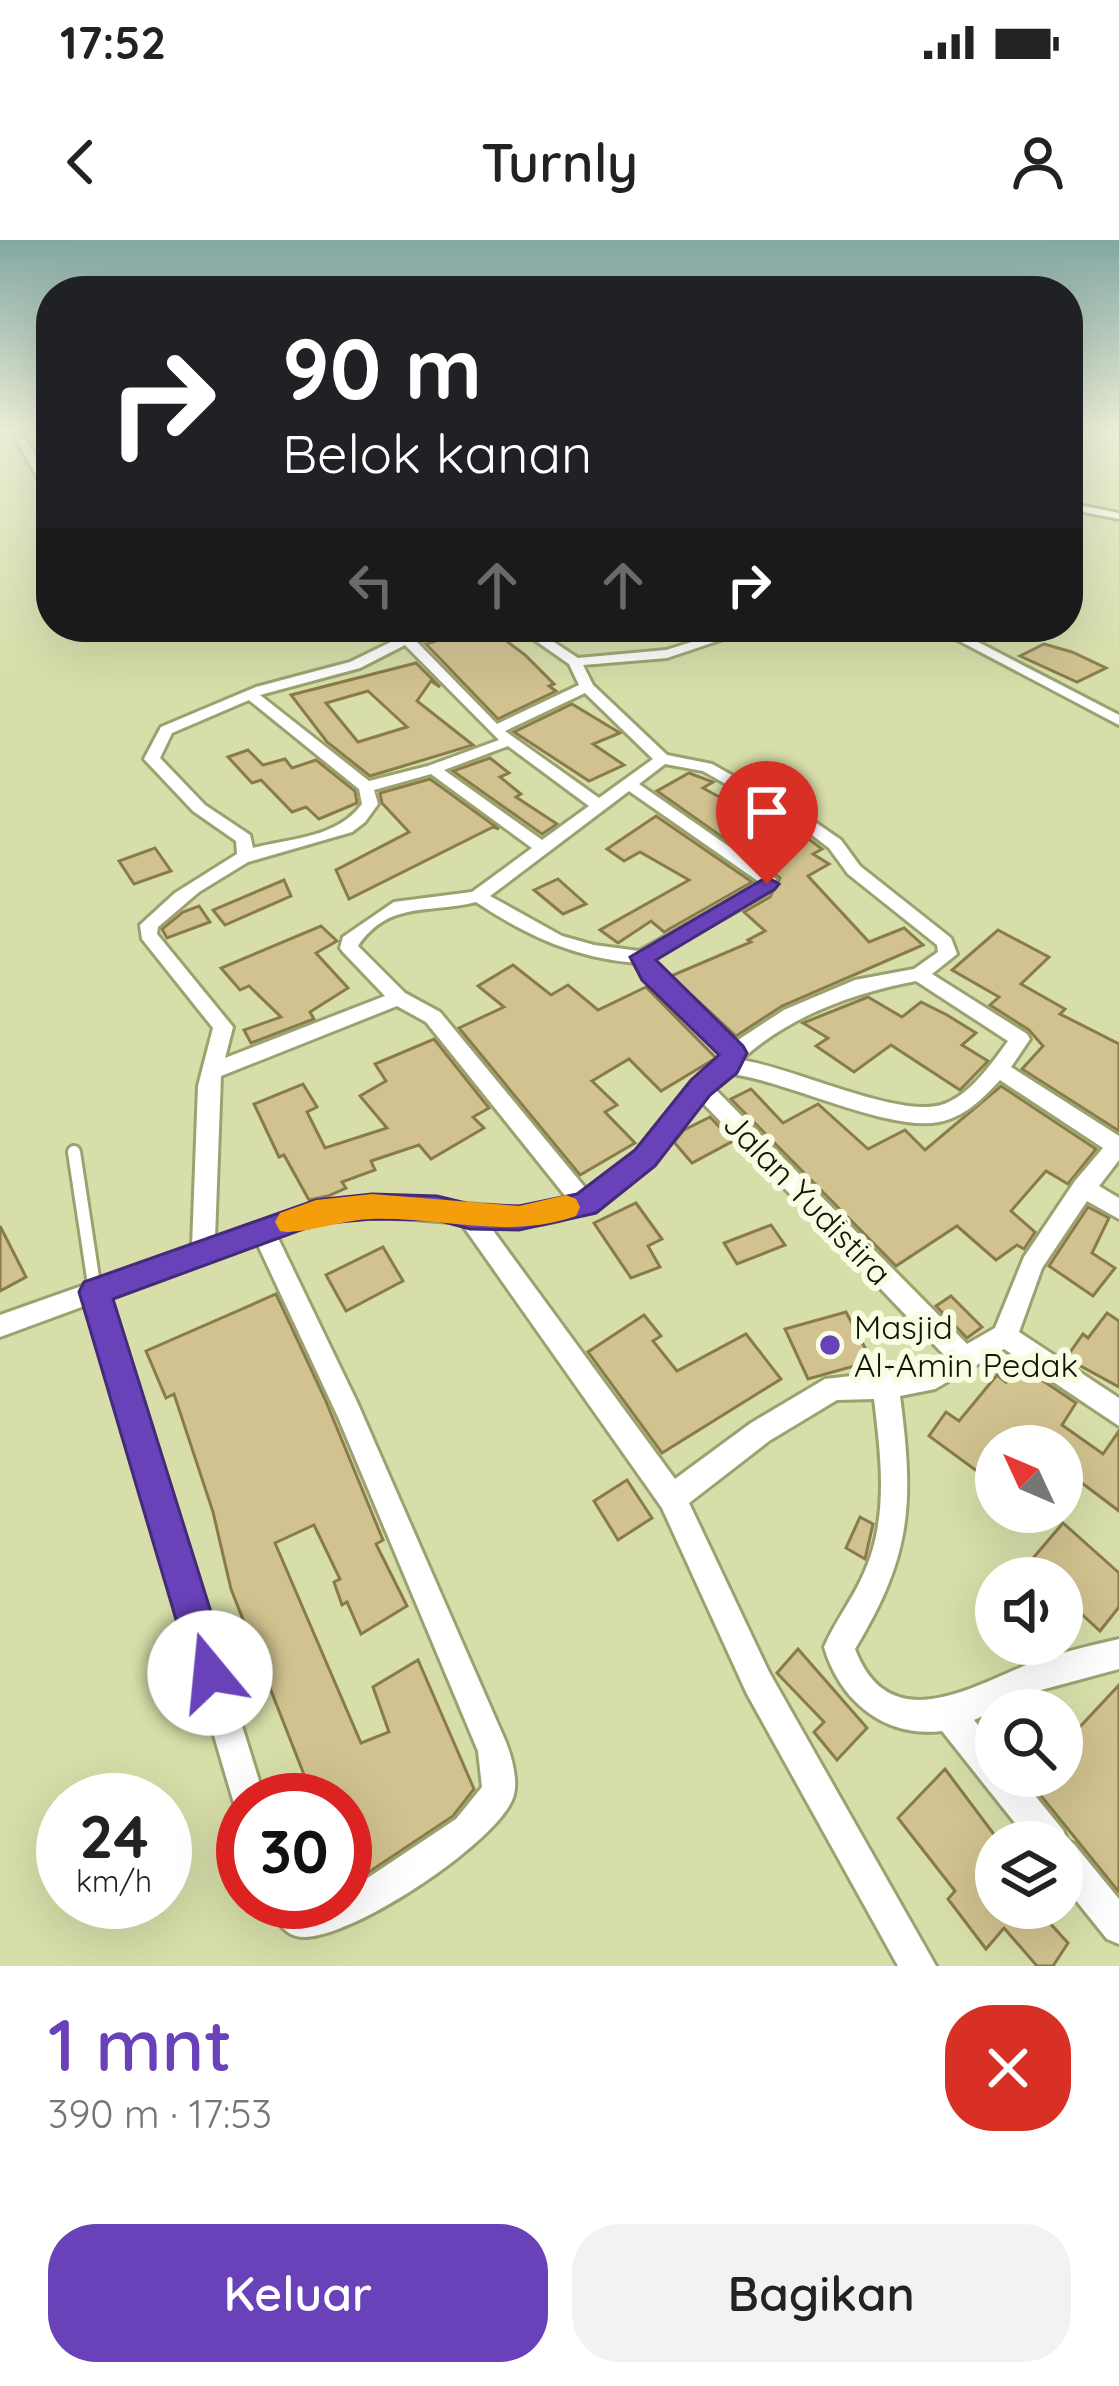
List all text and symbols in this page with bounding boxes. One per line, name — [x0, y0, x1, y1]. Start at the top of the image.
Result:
text: 17:52 — [60, 14, 166, 70]
text: Turnly — [481, 128, 638, 196]
icon: back — [48, 129, 114, 195]
icon: person — [1005, 129, 1071, 195]
text: 90 m — [282, 315, 482, 420]
icon: right — [84, 324, 240, 480]
text: Belok kanan — [282, 419, 592, 487]
icon: left — [338, 552, 404, 618]
icon: ahead — [464, 552, 530, 618]
icon: ahead — [590, 552, 656, 618]
icon: right — [716, 552, 782, 618]
pin — [716, 761, 818, 884]
icon: arrive — [734, 779, 800, 845]
street label: Jalan Yudistira — [715, 1103, 901, 1293]
place label: Masjid Al-Amin Pedak — [854, 1306, 1078, 1385]
marker: Masjid Al-Amin Pedak — [817, 1332, 843, 1358]
north arrow — [975, 1425, 1083, 1533]
map controls — [975, 1425, 1083, 1929]
button: sound — [975, 1557, 1083, 1665]
position arrow — [147, 1610, 273, 1736]
button: search — [975, 1689, 1083, 1797]
speed limit sign: 30 — [216, 1773, 372, 1929]
text: 24 — [79, 1798, 149, 1873]
button: layers — [975, 1821, 1083, 1929]
text: km/h — [76, 1862, 152, 1900]
text: 1 mnt — [48, 1999, 232, 2089]
button: close — [945, 2005, 1071, 2131]
text: 390 m · 17:53 — [48, 2089, 272, 2138]
button: Keluar — [48, 2224, 548, 2362]
button: Bagikan — [572, 2224, 1071, 2362]

